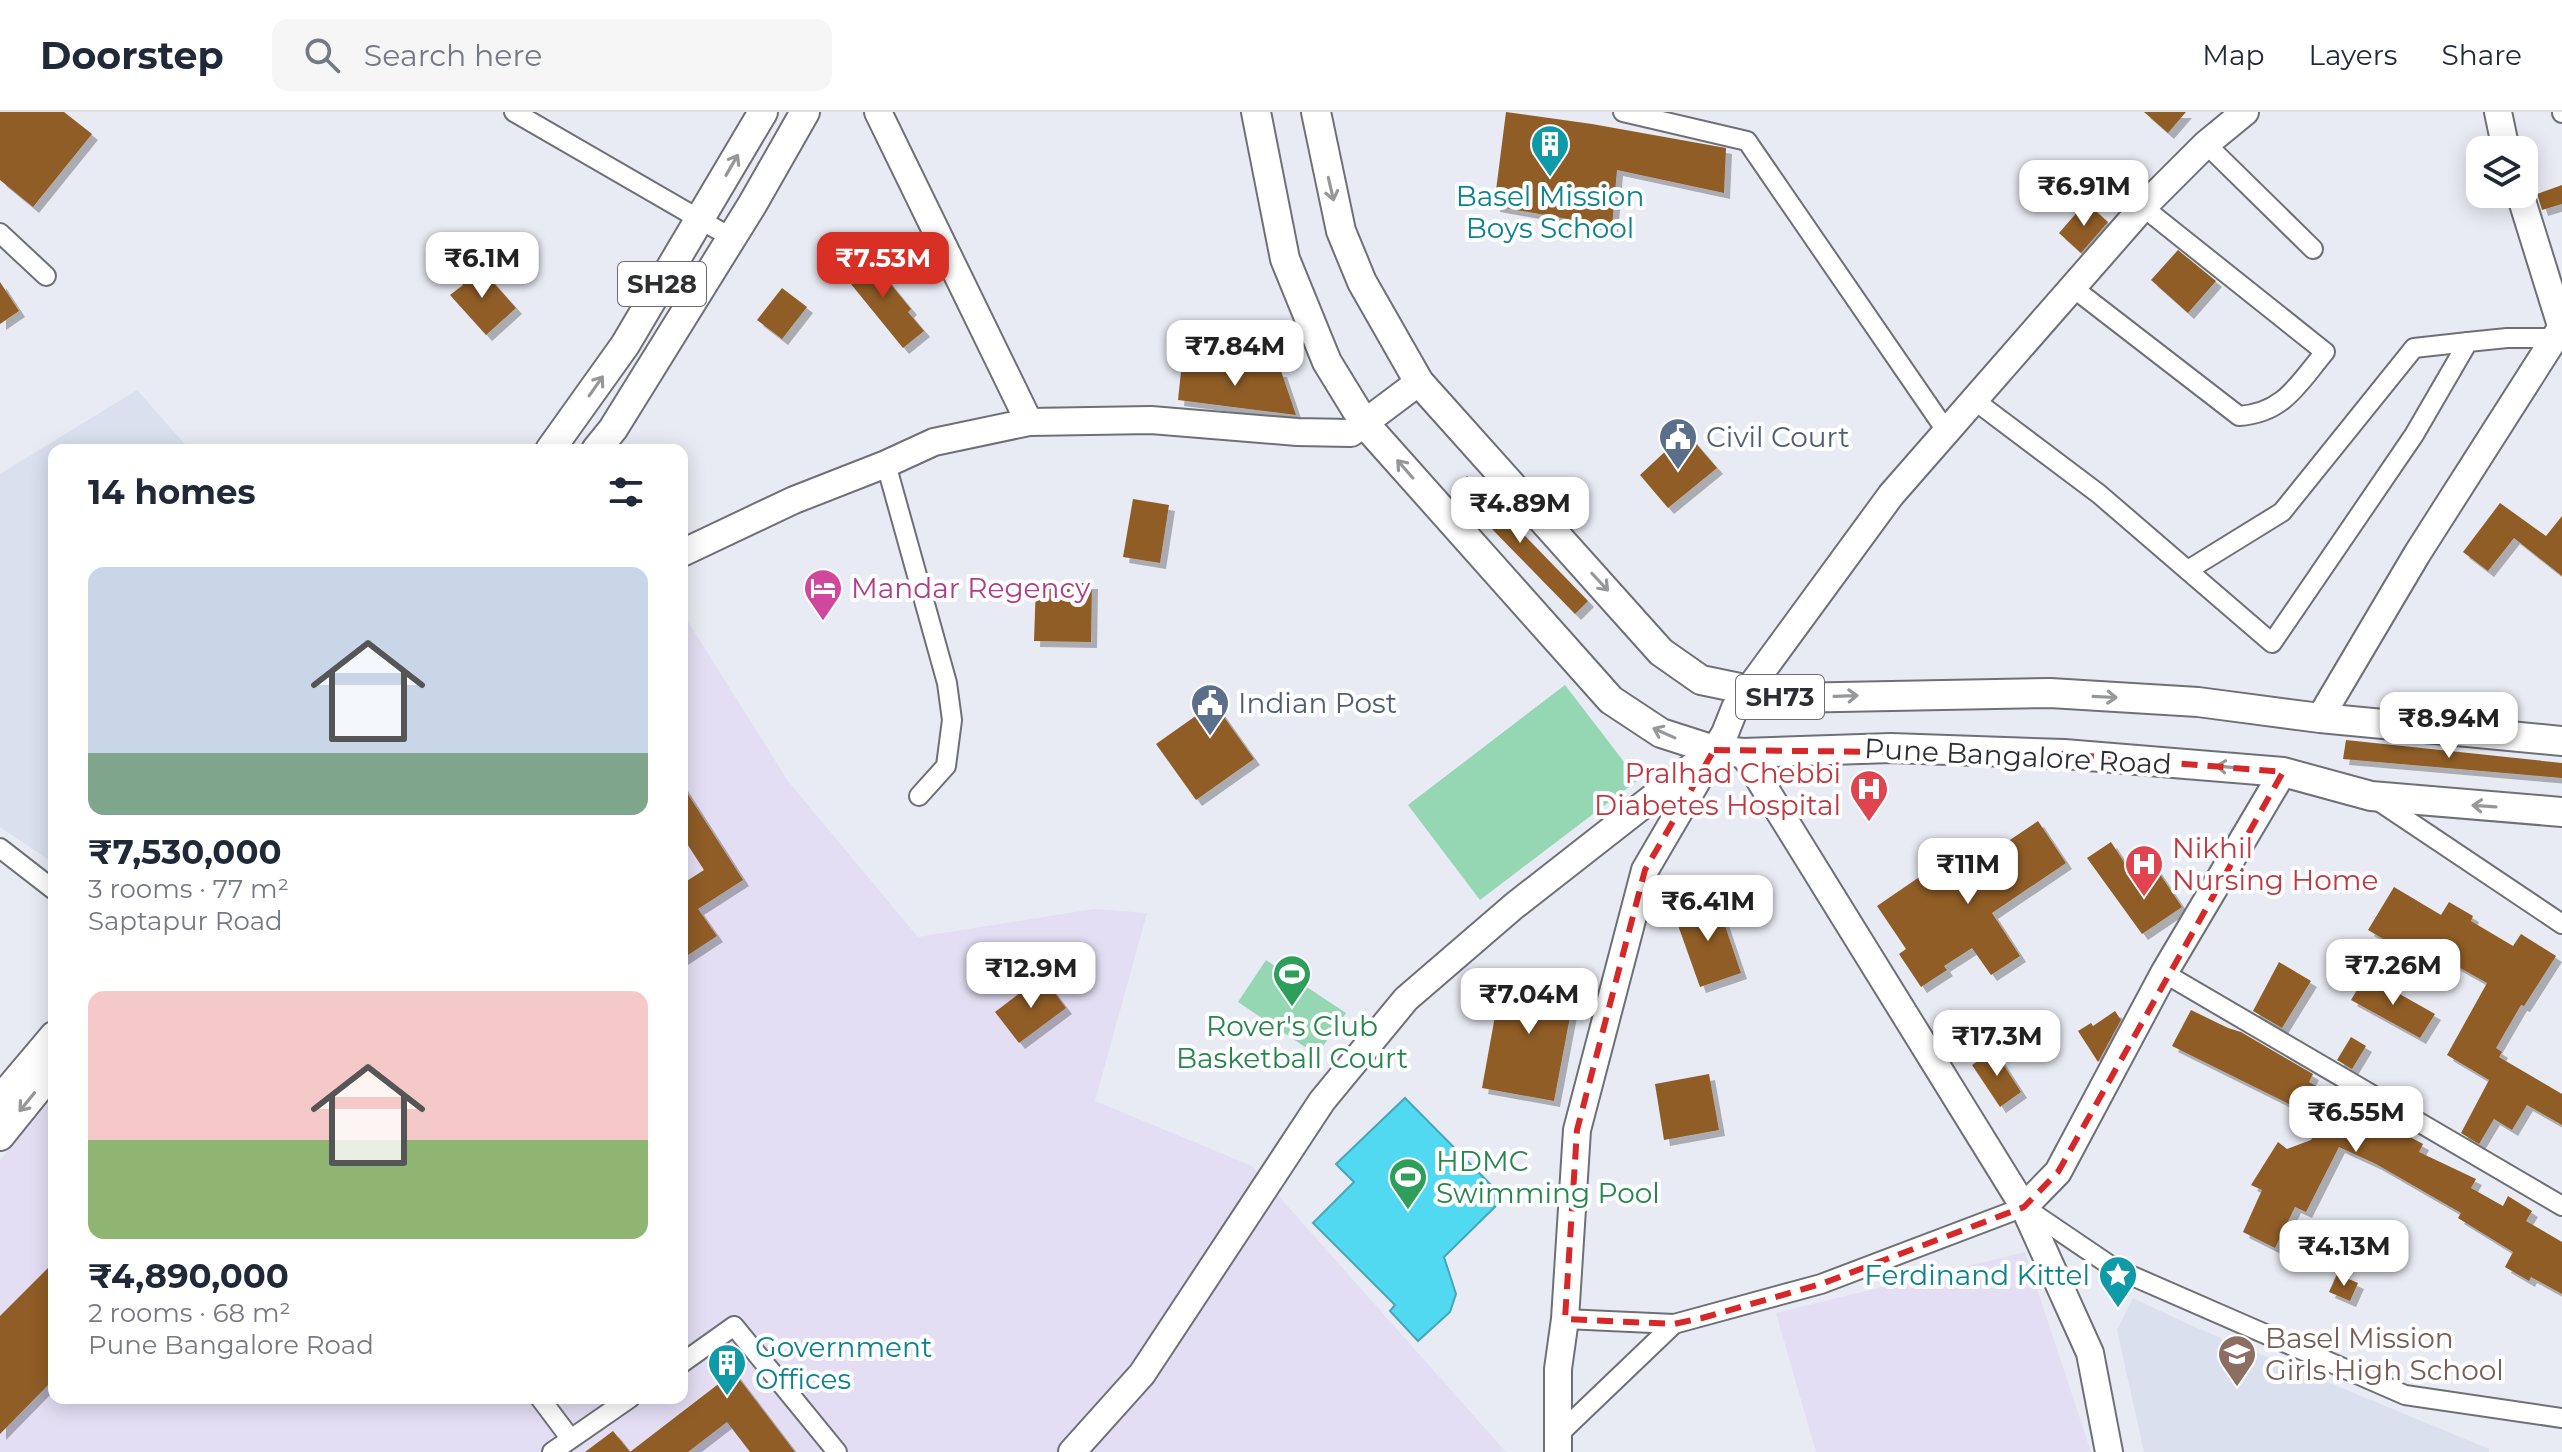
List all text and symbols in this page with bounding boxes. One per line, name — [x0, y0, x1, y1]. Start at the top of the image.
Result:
search box — [272, 19, 832, 91]
text: Doorstep — [40, 32, 224, 79]
icon: search — [300, 33, 344, 77]
text: Search here — [364, 37, 542, 74]
text: Map — [2202, 38, 2265, 72]
text: Layers — [2309, 38, 2398, 72]
text: Share — [2442, 38, 2522, 72]
building icon: Basel Mission Boys School — [1529, 123, 1571, 178]
map controls — [2466, 136, 2538, 208]
button: layers — [2466, 136, 2538, 208]
one-way arrow — [724, 154, 740, 177]
pin: ₹6.91M — [2019, 160, 2149, 228]
text: ₹6.91M — [2037, 170, 2131, 202]
one-way arrow — [1324, 175, 1339, 201]
place label: Basel Mission Boys School — [1456, 179, 1644, 245]
pin: ₹6.1M — [426, 232, 538, 300]
pin: ₹7.53M — [818, 232, 948, 300]
text: ₹6.1M — [444, 242, 520, 274]
text: ₹7.53M — [835, 242, 931, 274]
road number: SH28 — [618, 262, 706, 306]
pin: ₹7.84M — [1170, 320, 1300, 388]
text: ₹7.84M — [1185, 330, 1285, 362]
one-way arrow — [588, 376, 604, 398]
public building icon: Civil Court — [1657, 416, 1699, 471]
place label: Civil Court — [1706, 420, 1850, 454]
one-way arrow — [1396, 460, 1414, 480]
icon: filters — [604, 470, 648, 514]
text: 14 homes — [88, 471, 256, 513]
pin: ₹4.89M — [1455, 477, 1585, 545]
text: ₹4.89M — [1469, 487, 1571, 519]
hotel icon: Mandar Regency — [802, 567, 844, 622]
place label: Mandar Regency — [851, 571, 1091, 605]
one-way arrow — [1591, 572, 1609, 592]
icon: home — [296, 619, 440, 763]
road number: SH73 — [1736, 675, 1824, 719]
public building icon: Indian Post — [1189, 682, 1231, 737]
place label: Indian Post — [1238, 686, 1397, 720]
one-way arrow — [1832, 689, 1859, 704]
one-way arrow — [2091, 690, 2118, 705]
pin: ₹8.94M — [2384, 692, 2514, 760]
text: ₹8.94M — [2398, 702, 2500, 734]
one-way arrow — [1652, 724, 1677, 739]
street label: Pune Bangalore Road — [1863, 731, 2173, 781]
place label: Pralhad Chebbi Diabetes Hospital — [1594, 756, 1841, 822]
one-way arrow — [2215, 760, 2242, 775]
hospital icon: Pralhad Chebbi Diabetes Hospital — [1848, 768, 1890, 823]
one-way arrow — [2471, 798, 2498, 813]
text: ₹7,530,000 — [88, 831, 282, 873]
place label: Nikhil Nursing Home — [2172, 831, 2378, 897]
pin: ₹11M — [1921, 838, 2015, 906]
hospital icon: Nikhil Nursing Home — [2123, 843, 2165, 898]
text: ₹11M — [1936, 848, 2000, 880]
text: 3 rooms · 77 m² — [88, 873, 289, 905]
pin: ₹6.41M — [1643, 875, 1773, 943]
text: ₹6.41M — [1661, 885, 1755, 917]
text: Saptapur Road — [88, 905, 283, 937]
pin: ₹7.26M — [2328, 939, 2458, 1007]
pin: ₹12.9M — [966, 942, 1096, 1010]
text: ₹7.26M — [2344, 949, 2442, 981]
text: ₹12.9M — [985, 952, 1078, 984]
sports icon: Rover's Club Basketball Court — [1271, 953, 1313, 1008]
pin: ₹7.04M — [1464, 968, 1594, 1036]
text: ₹7.04M — [1479, 978, 1579, 1010]
place label: Rover's Club Basketball Court — [1176, 1009, 1408, 1075]
pin: ₹17.3M — [1932, 1010, 2062, 1078]
text: ₹17.3M — [1951, 1020, 2043, 1052]
icon: home — [296, 1043, 440, 1187]
pin: ₹6.55M — [2291, 1086, 2421, 1154]
one-way arrow — [18, 1092, 36, 1112]
text: ₹6.55M — [2307, 1096, 2405, 1128]
place label: HDMC Swimming Pool — [1436, 1144, 1660, 1210]
sports icon: HDMC Swimming Pool — [1387, 1156, 1429, 1211]
pin: ₹4.13M — [2279, 1220, 2409, 1288]
text: ₹4.13M — [2298, 1230, 2390, 1262]
place icon: Ferdinand Kittel — [2097, 1254, 2139, 1309]
text: ₹4,890,000 — [88, 1255, 289, 1297]
place label: Ferdinand Kittel — [1864, 1258, 2090, 1292]
text: 2 rooms · 68 m² — [88, 1297, 291, 1329]
place label: Basel Mission Girls High School — [2265, 1321, 2504, 1387]
text: Pune Bangalore Road — [88, 1329, 374, 1361]
place label: Government Offices — [755, 1330, 932, 1396]
school or university icon: Basel Mission Girls High School — [2216, 1333, 2258, 1388]
building icon: Government Offices — [706, 1342, 748, 1397]

